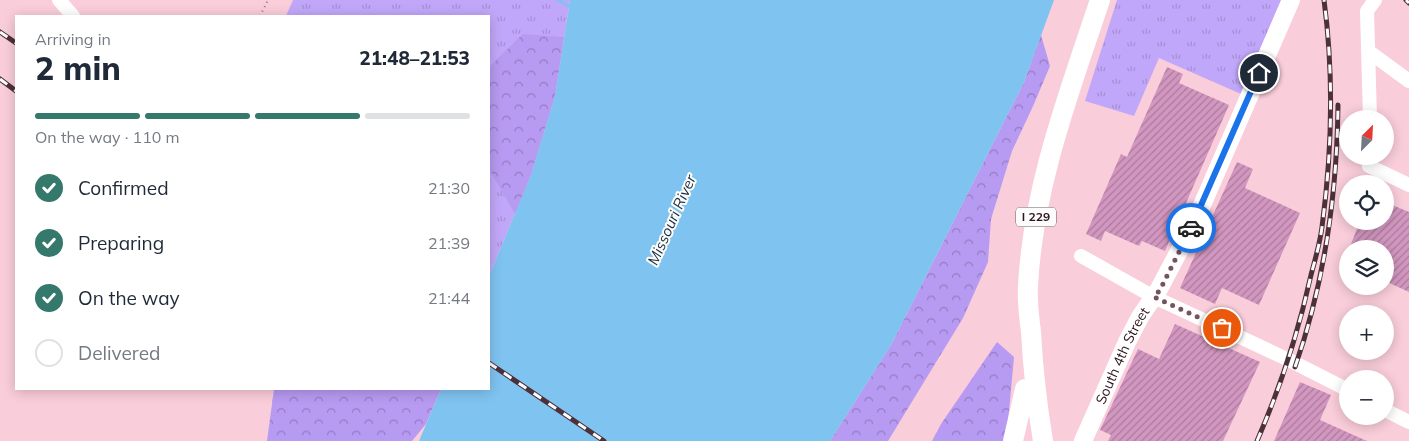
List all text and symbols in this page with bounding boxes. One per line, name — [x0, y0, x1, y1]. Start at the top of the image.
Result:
text: Arriving in — [35, 29, 111, 49]
text: 21:48–21:53 — [359, 46, 470, 70]
text: 2 min — [35, 48, 121, 88]
pin — [1238, 52, 1280, 94]
icon: home — [1245, 59, 1273, 87]
north arrow — [1339, 110, 1394, 165]
map controls — [1339, 110, 1394, 425]
text: On the way · 110 m — [35, 127, 180, 147]
water label: Missouri River — [643, 171, 700, 268]
icon: check — [35, 174, 63, 202]
button: locate — [1339, 175, 1394, 230]
text: Confirmed — [78, 176, 169, 200]
text: 21:30 — [428, 178, 470, 198]
courier — [1166, 203, 1216, 253]
road number: I 229 — [1016, 208, 1056, 226]
icon: car — [1177, 214, 1205, 242]
icon: check — [35, 229, 63, 257]
text: Preparing — [78, 231, 164, 255]
text: 21:39 — [428, 233, 470, 253]
button: layers — [1339, 240, 1394, 295]
icon: check — [35, 284, 63, 312]
text: On the way — [78, 286, 180, 310]
text: 21:44 — [428, 288, 470, 308]
street label: South 4th Street — [1092, 303, 1153, 407]
button: + — [1339, 305, 1394, 360]
pin — [1201, 307, 1243, 349]
icon: bag — [1208, 314, 1236, 342]
text: Delivered — [78, 341, 160, 365]
button: − — [1339, 370, 1394, 425]

